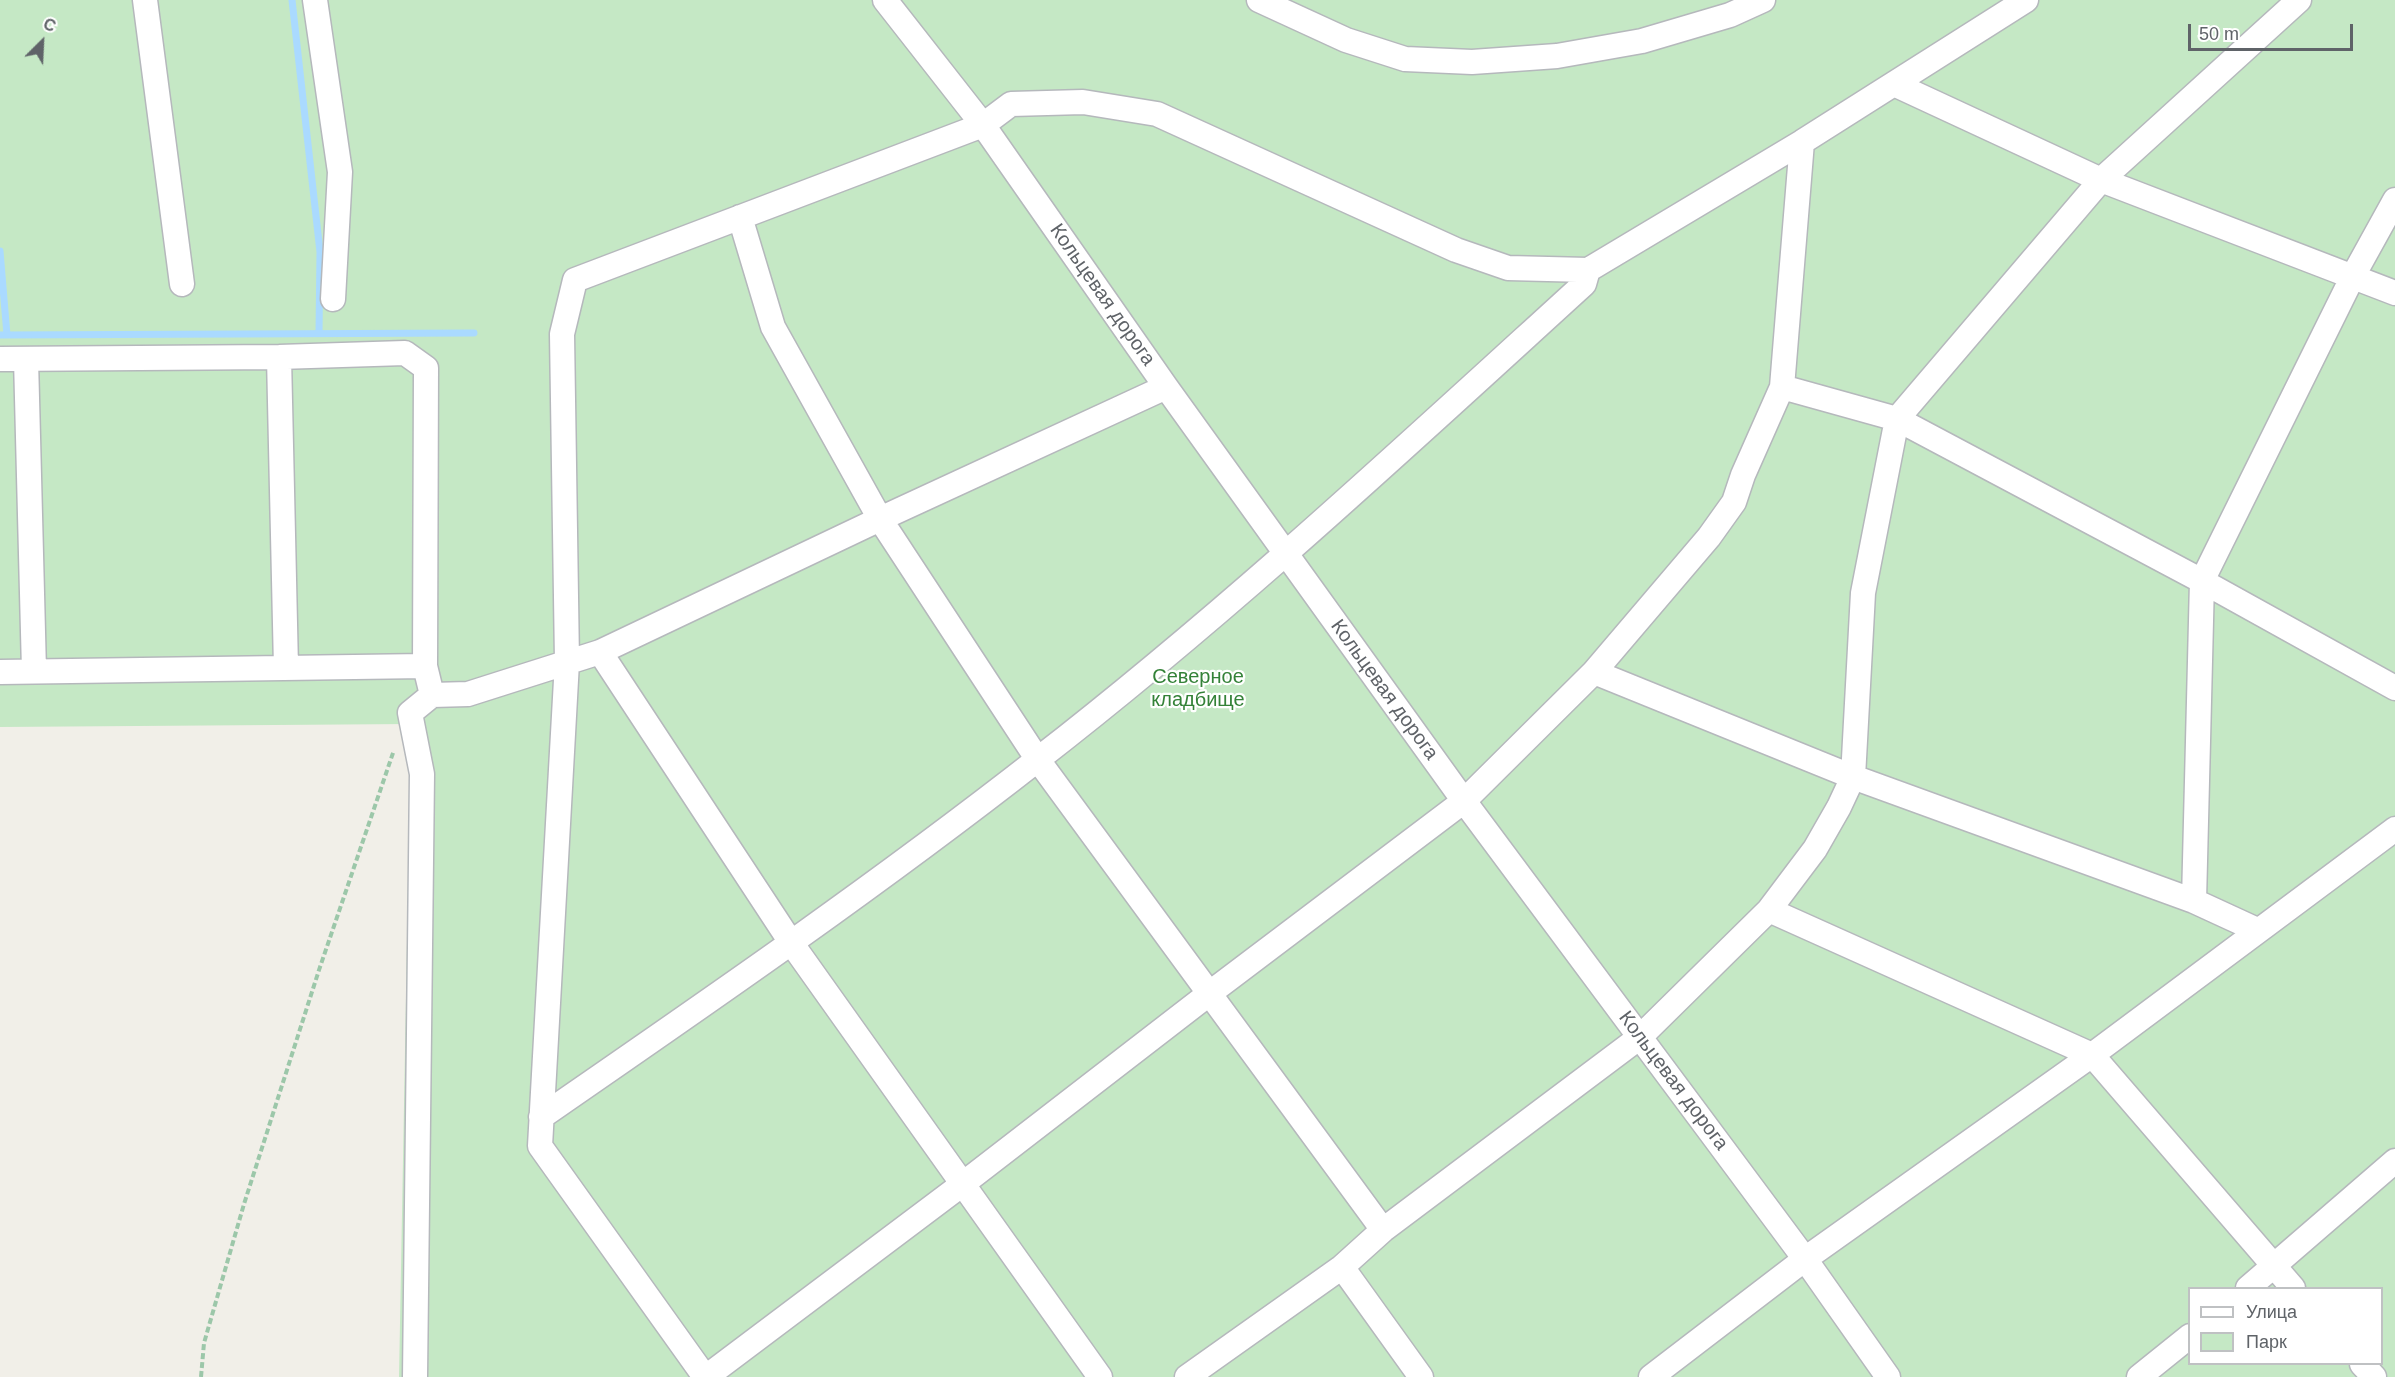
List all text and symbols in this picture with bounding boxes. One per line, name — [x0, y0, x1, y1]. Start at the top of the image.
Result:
north arrow — [12, 12, 72, 72]
scale bar — [2191, 12, 2356, 50]
text: С — [41, 15, 58, 35]
text: 50 m — [2199, 24, 2239, 44]
street label: Кольцевая дорога — [1044, 219, 1160, 371]
street label: Кольцевая дорога — [1325, 615, 1443, 765]
park label: Северное кладбище — [1151, 665, 1245, 712]
street label: Кольцевая дорога — [1613, 1007, 1733, 1155]
legend — [2188, 1287, 2383, 1365]
text: Улица — [2246, 1302, 2297, 1322]
text: Парк — [2246, 1332, 2287, 1352]

